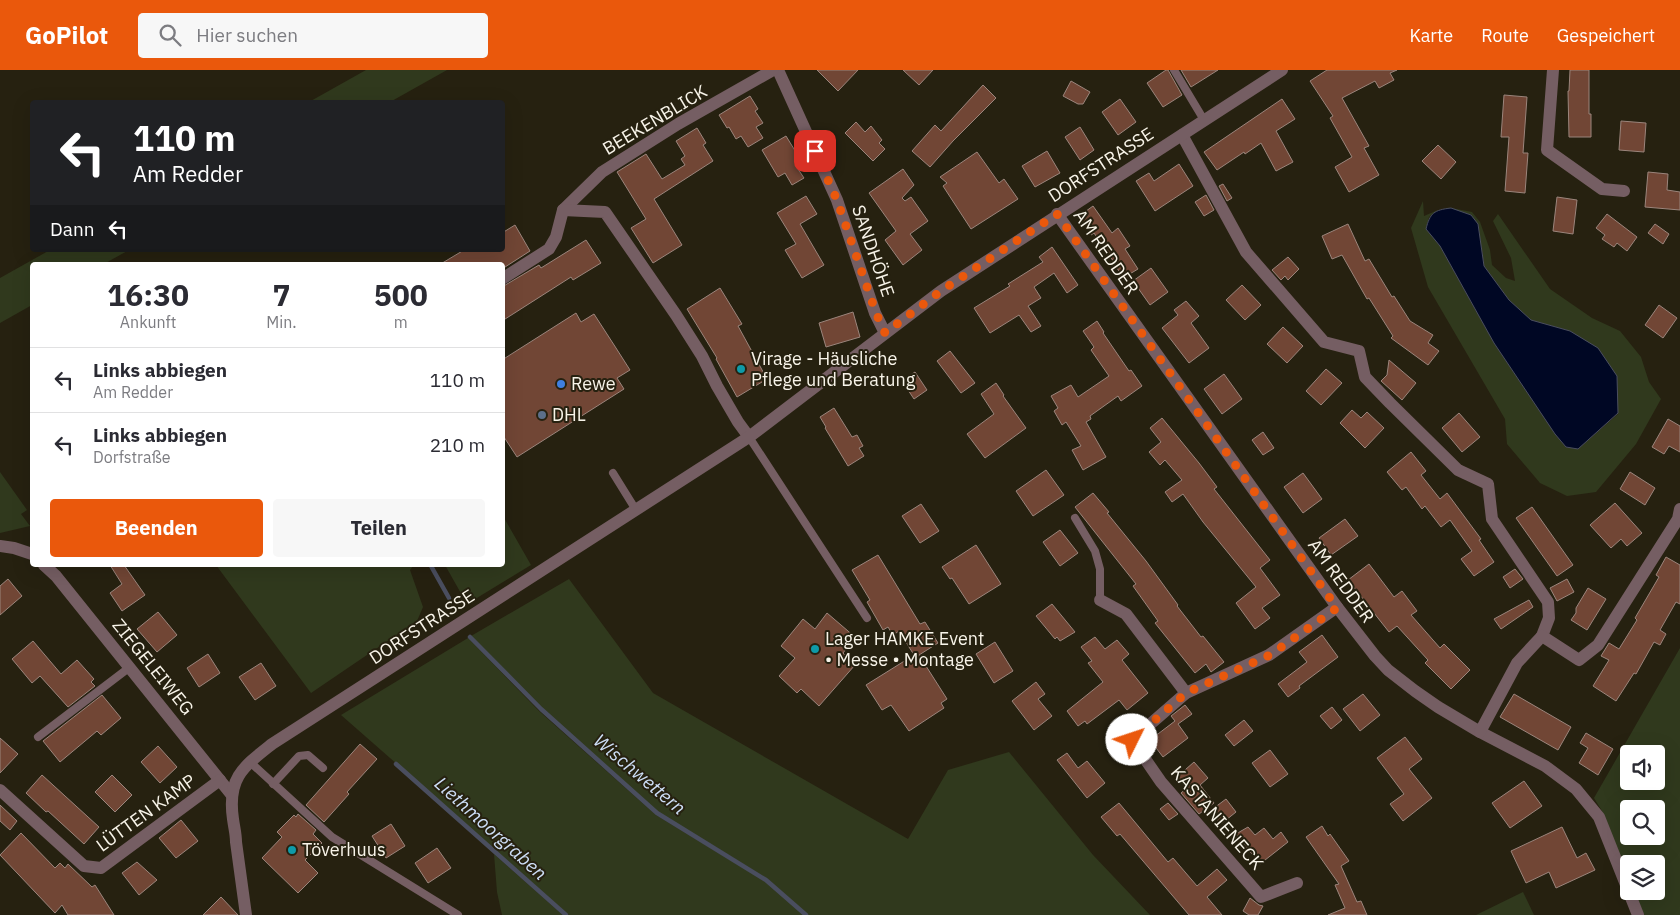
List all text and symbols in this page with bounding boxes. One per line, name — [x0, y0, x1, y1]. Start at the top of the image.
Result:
search box — [138, 13, 488, 58]
text: GoPilot — [25, 19, 108, 51]
icon: search — [156, 21, 184, 49]
text: Hier suchen — [196, 23, 298, 47]
text: Karte — [1410, 24, 1453, 47]
text: Route — [1481, 24, 1529, 47]
text: Gespeichert — [1557, 24, 1655, 47]
street label: BEEKENBLICK — [598, 79, 712, 160]
text: 110 m — [133, 115, 236, 161]
icon: left — [50, 120, 115, 185]
street label: DORFSTRASSE — [1044, 122, 1158, 207]
pin — [794, 130, 836, 172]
icon: arrive — [801, 137, 829, 165]
text: Am Redder — [133, 159, 243, 188]
street label: SANDHÖHE — [847, 202, 900, 300]
street label: AM REDDER — [1069, 205, 1144, 299]
icon: left — [104, 215, 132, 243]
text: Dann — [50, 217, 94, 241]
text: 16:30 — [107, 275, 189, 314]
text: 7 — [272, 275, 290, 314]
text: 500 — [374, 275, 428, 314]
text: Ankunft — [120, 312, 176, 332]
text: Min. — [266, 312, 297, 332]
text: m — [394, 312, 408, 332]
place label: Virage - Häusliche Pflege und Beratung — [751, 347, 916, 391]
text: Links abbiegen — [93, 358, 227, 382]
marker: Virage - Häusliche Pflege und Beratung — [735, 363, 747, 375]
icon: left — [50, 366, 78, 394]
text: 110 m — [430, 368, 485, 392]
place label: Rewe — [571, 372, 616, 395]
marker: Rewe — [555, 378, 567, 390]
text: Am Redder — [93, 382, 173, 402]
place label: DHL — [552, 403, 586, 426]
marker: DHL — [536, 409, 548, 421]
text: Links abbiegen — [93, 423, 227, 447]
icon: left — [50, 431, 78, 459]
text: 210 m — [430, 433, 485, 457]
text: Dorfstraße — [93, 447, 171, 467]
button: Beenden — [50, 499, 263, 557]
button: Teilen — [273, 499, 485, 557]
street label: AM REDDER — [1303, 534, 1380, 627]
street label: DORFSTRASSE — [365, 584, 479, 669]
street label: ZIEGELEIWEG — [108, 614, 199, 719]
place label: Lager HAMKE Event • Messe • Montage — [825, 627, 984, 671]
marker: Lager HAMKE Event • Messe • Montage — [809, 643, 821, 655]
position arrow — [1105, 713, 1157, 765]
water label: Wischwettern — [589, 728, 691, 820]
map controls — [1620, 745, 1665, 900]
button: sound — [1620, 745, 1665, 790]
street label: KASTANIENECK — [1166, 761, 1269, 875]
street label: LÜTTEN KAMP — [91, 769, 200, 856]
water label: Liethmoorgraben — [430, 771, 552, 885]
button: search — [1620, 800, 1665, 845]
place label: Töverhuus — [302, 838, 386, 861]
marker: Töverhuus — [286, 844, 298, 856]
button: layers — [1620, 855, 1665, 900]

